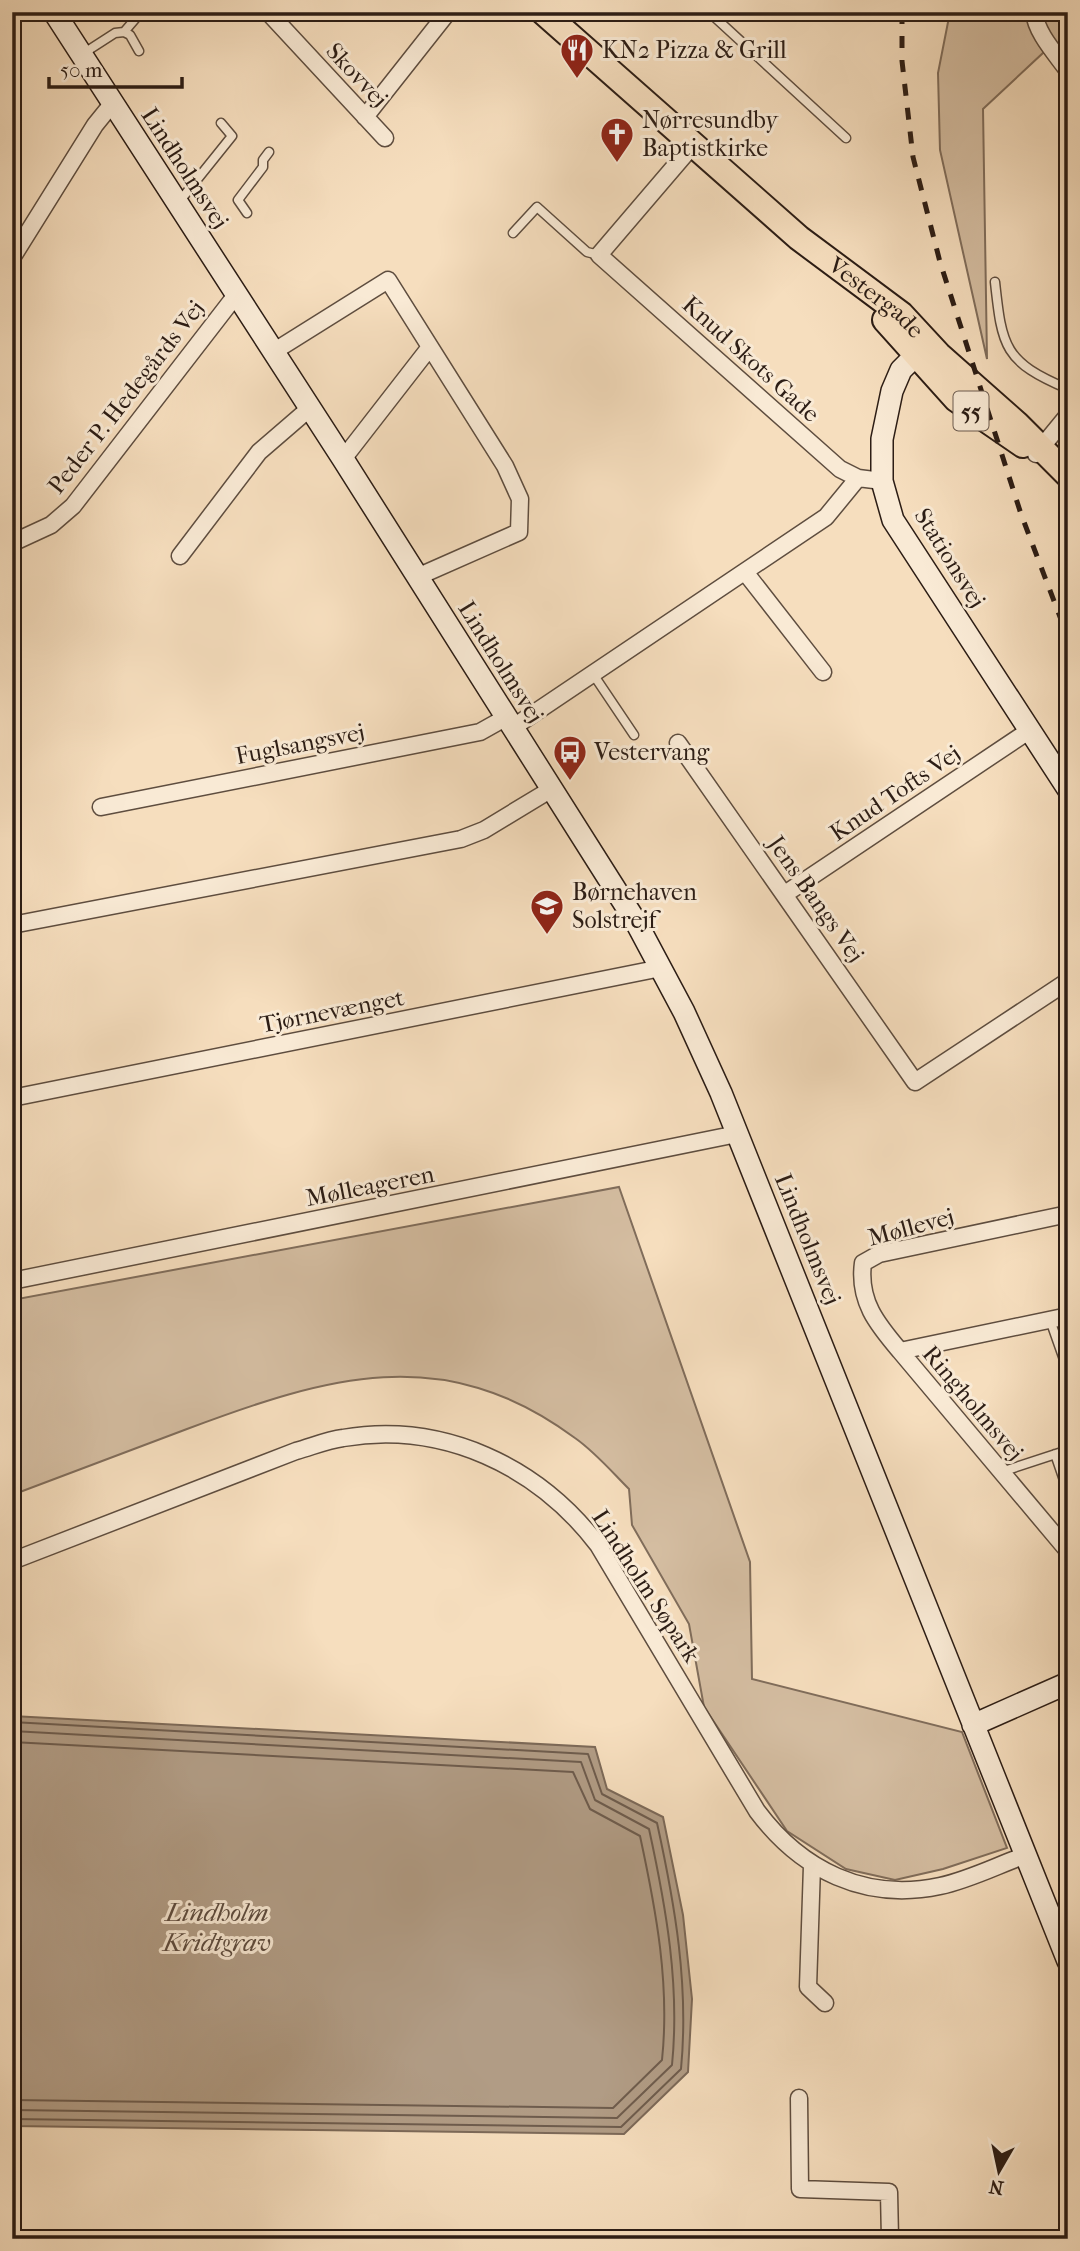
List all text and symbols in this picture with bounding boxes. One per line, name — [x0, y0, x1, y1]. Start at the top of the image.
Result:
restaurant icon: KN2 Pizza & Grill — [558, 31, 596, 80]
place label: KN2 Pizza & Grill — [602, 36, 787, 64]
street label: Skovvej — [320, 37, 394, 113]
scale bar — [49, 46, 182, 90]
text: 50 m — [60, 58, 103, 82]
street label: Lindholmsvej — [135, 102, 235, 234]
place label: Nørresundby Baptistkirke — [642, 106, 779, 162]
church icon: Nørresundby Baptistkirke — [598, 115, 636, 164]
street label: Vestergade — [822, 250, 930, 344]
street label: Knud Skots Gade — [677, 290, 825, 428]
street label: Peder P. Hedegårds Vej — [42, 295, 210, 499]
road number: 55 — [954, 392, 988, 430]
street label: Stationsvej — [908, 503, 992, 613]
street label: Lindholmsvej — [452, 596, 550, 728]
street label: Fuglsangsvej — [233, 718, 367, 770]
bus stop icon: Vestervang — [551, 733, 589, 782]
place label: Vestervang — [593, 738, 710, 766]
street label: Knud Tofts Vej — [824, 739, 966, 847]
street label: Jens Bangs Vej — [761, 829, 870, 968]
place label: Børnehaven Solstrejf — [572, 878, 697, 934]
school or university icon: Børnehaven Solstrejf — [528, 887, 566, 936]
street label: Tjørnevænget — [258, 983, 407, 1039]
street label: Mølleageren — [303, 1160, 437, 1212]
street label: Lindholmsvej — [769, 1169, 847, 1309]
street label: Møllevej — [865, 1202, 957, 1252]
street label: Ringholmsvej — [917, 1340, 1029, 1466]
street label: Lindholm Søpark — [586, 1504, 706, 1668]
water label: Lindholm Kridtgrav — [161, 1897, 271, 1958]
north arrow — [964, 2136, 1034, 2206]
text: N — [987, 2175, 1005, 2199]

